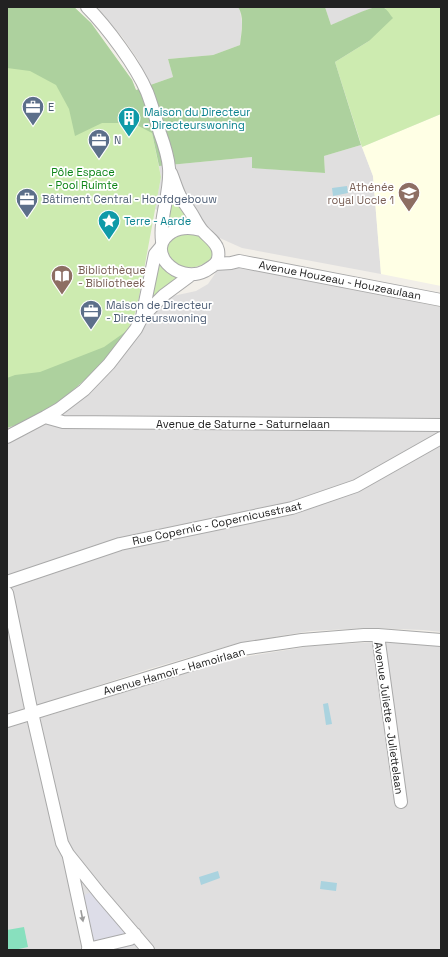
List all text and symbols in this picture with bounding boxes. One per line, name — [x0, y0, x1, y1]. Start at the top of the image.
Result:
office icon: E — [20, 94, 46, 127]
place label: E — [48, 100, 54, 114]
building icon: Maison du Directeur - Directeurswoning — [116, 105, 142, 138]
place label: Maison du Directeur - Directeurswoning — [144, 105, 250, 132]
office icon: N — [86, 127, 112, 160]
place label: N — [114, 133, 121, 147]
park label: Pôle Espace - Pool Ruimte — [48, 165, 118, 192]
place label: Athénée royal Uccle 1 — [328, 180, 394, 207]
school or university icon: Athénée royal Uccle 1 — [396, 180, 422, 213]
office icon: Bâtiment Central - Hoofdgebouw — [14, 186, 40, 219]
place label: Bâtiment Central - Hoofdgebouw — [42, 192, 217, 206]
place icon: Terre - Aarde — [96, 208, 122, 241]
place label: Terre - Aarde — [124, 214, 191, 228]
street label: Avenue Houzeau - Houzeaulaan — [258, 257, 422, 303]
library icon: Bibliothèque - Bibliotheek — [49, 263, 75, 296]
place label: Bibliothèque - Bibliotheek — [78, 263, 146, 290]
office icon: Maison de Directeur - Directeurswoning — [78, 298, 104, 331]
place label: Maison de Directeur - Directeurswoning — [106, 298, 212, 325]
street label: Avenue de Saturne - Saturnelaan — [156, 417, 330, 431]
street label: Rue Copernic - Copernicusstraat — [131, 498, 303, 548]
street label: Avenue Juliette - Juliettelaan — [371, 641, 407, 795]
street label: Avenue Hamoir - Hamoirlaan — [101, 644, 247, 698]
one-way arrow — [79, 910, 85, 923]

